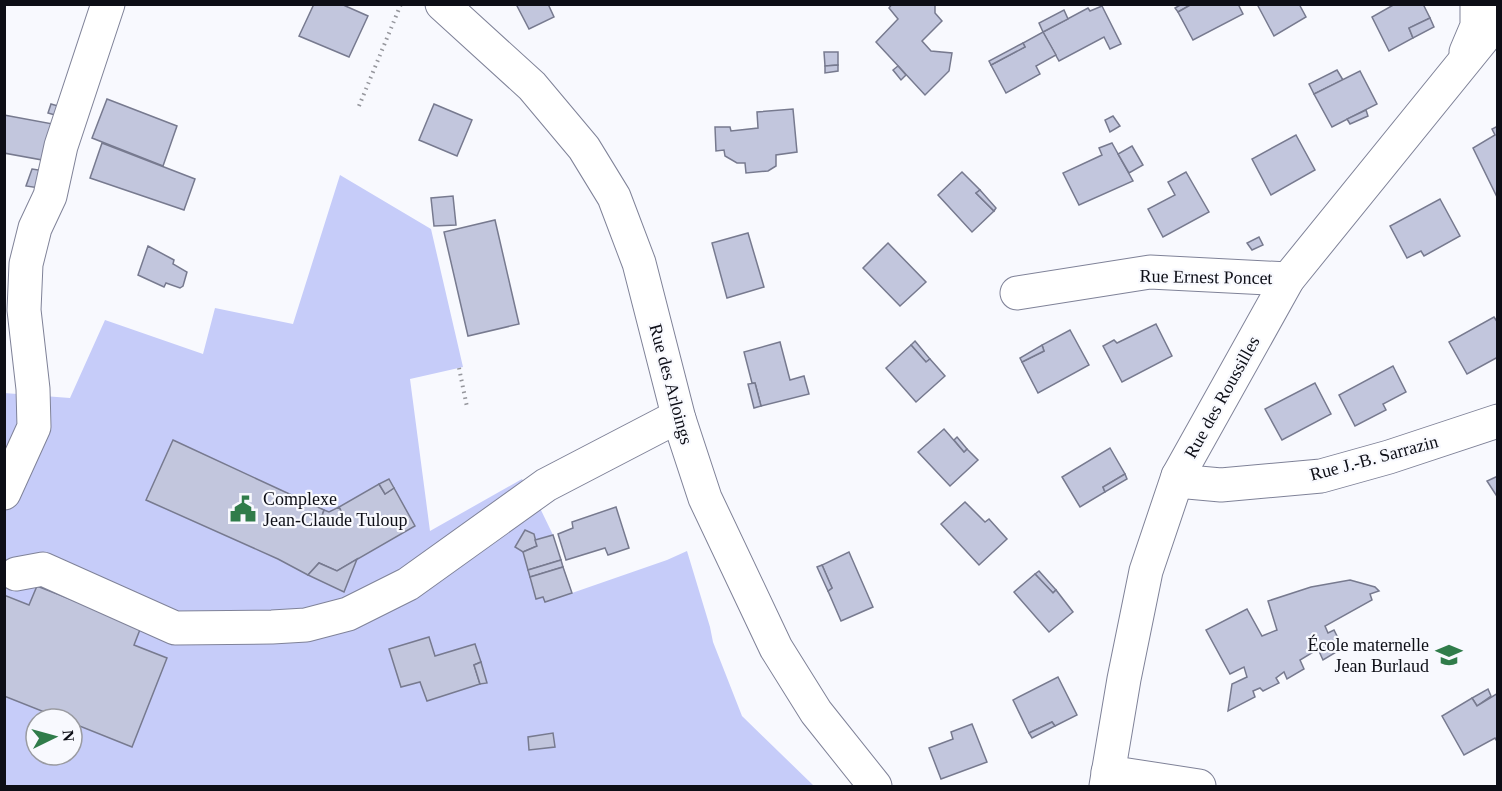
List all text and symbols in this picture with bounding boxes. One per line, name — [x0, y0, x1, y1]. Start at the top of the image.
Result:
street label: Rue Ernest Poncet — [1139, 266, 1273, 288]
street label: Rue des Arloings — [645, 322, 697, 446]
street label: Rue des Roussilles — [1180, 333, 1264, 461]
street label: Rue J.-B. Sarrazin — [1308, 431, 1440, 485]
place label: Complexe Jean-Claude Tuloup — [263, 489, 408, 530]
public building icon: Complexe Jean-Claude Tuloup — [228, 494, 258, 524]
place label: École maternelle Jean Burlaud — [1308, 634, 1429, 676]
school or university icon: École maternelle Jean Burlaud — [1434, 640, 1464, 670]
north arrow — [24, 707, 84, 767]
text: N — [59, 729, 77, 743]

